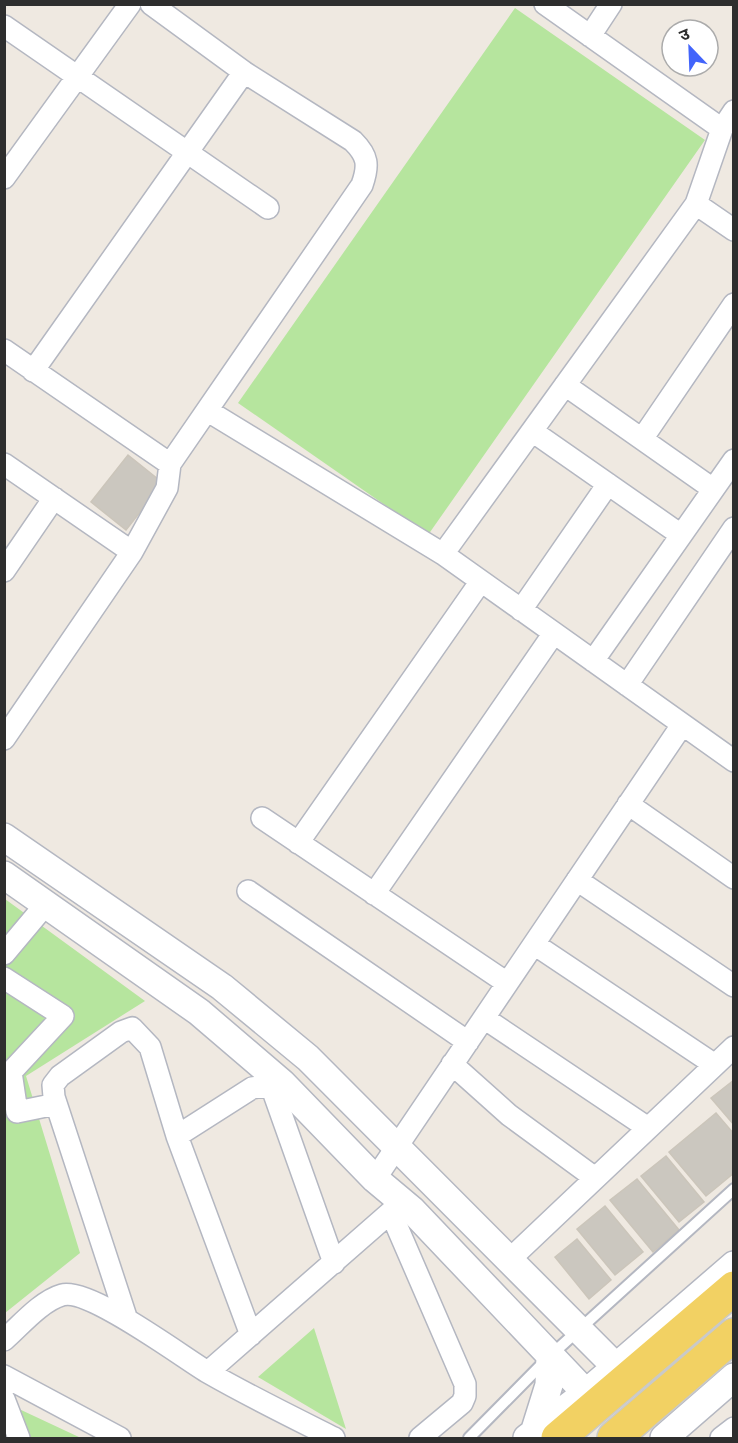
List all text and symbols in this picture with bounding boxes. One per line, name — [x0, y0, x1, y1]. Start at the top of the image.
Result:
north arrow — [660, 18, 720, 78]
text: उ — [676, 24, 693, 45]

